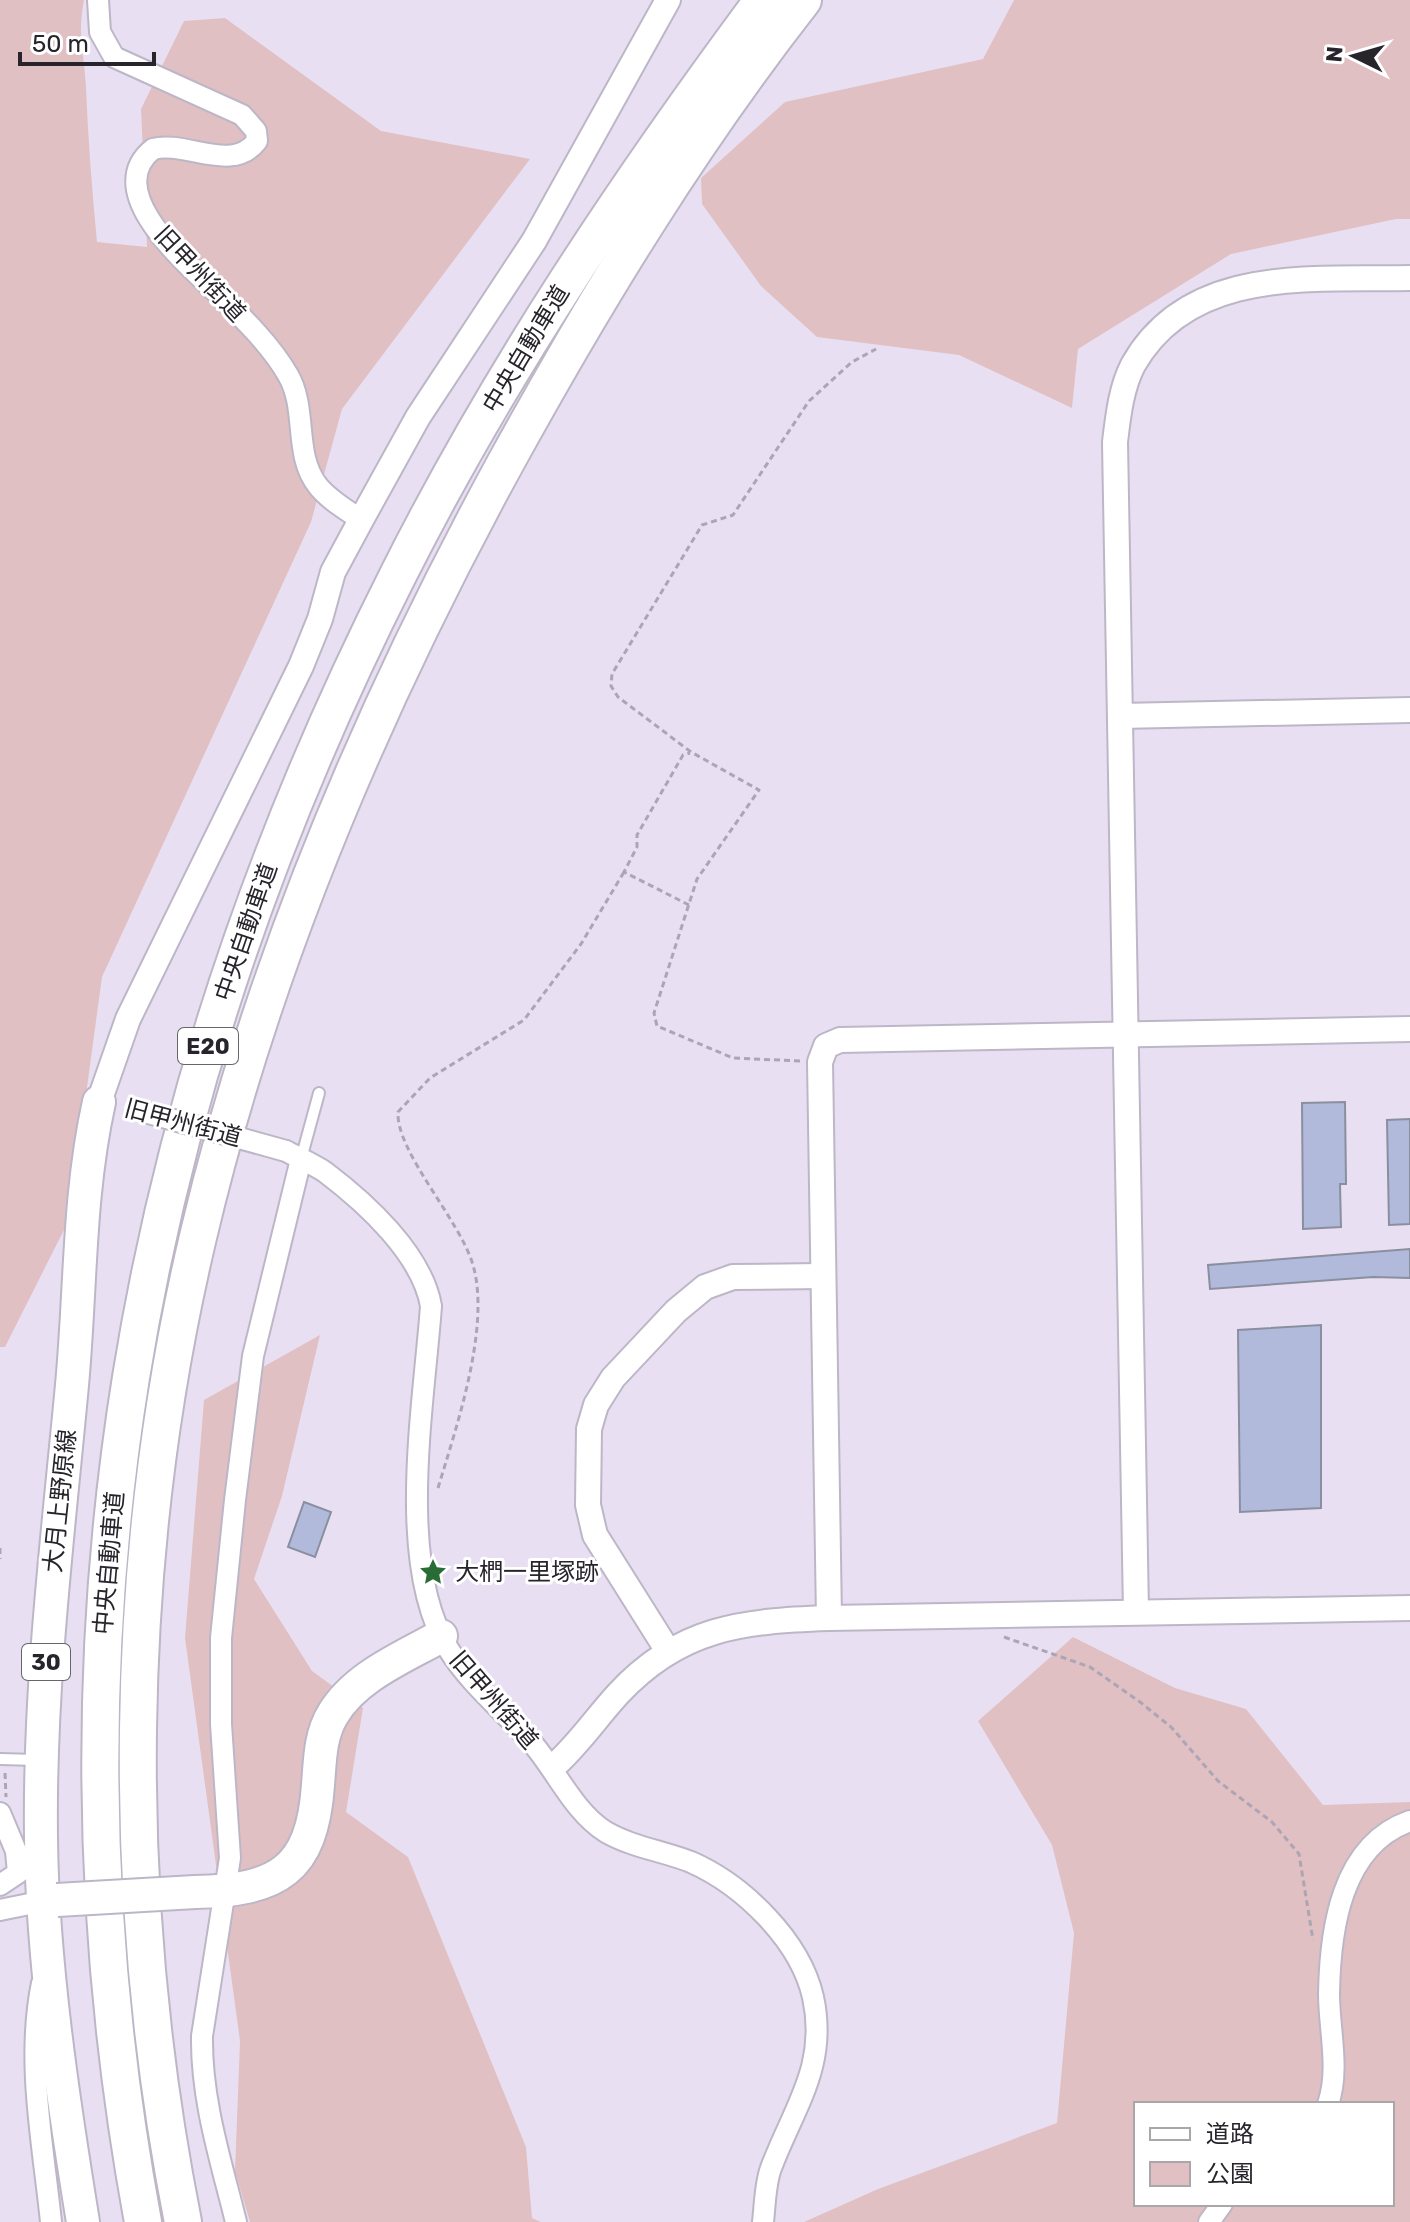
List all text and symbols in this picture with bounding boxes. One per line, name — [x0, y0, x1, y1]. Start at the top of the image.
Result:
scale bar — [20, 16, 154, 66]
north arrow — [1314, 16, 1394, 96]
text: 50 m — [32, 30, 89, 58]
text: N — [1320, 45, 1349, 63]
street label: 旧甲州街道 — [149, 221, 251, 327]
street label: 中央自動車道 — [477, 280, 575, 418]
street label: 中央自動車道 — [209, 859, 283, 1005]
road number: E20 — [178, 1028, 238, 1064]
street label: 旧甲州街道 — [121, 1094, 245, 1152]
street label: 大月上野原線 — [39, 1428, 81, 1574]
street label: 中央自動車道 — [89, 1490, 129, 1636]
place icon: 大椚一里塚跡 — [418, 1557, 448, 1587]
place label: 大椚一里塚跡 — [455, 1558, 599, 1586]
road number: 30 — [22, 1644, 70, 1680]
street label: 旧甲州街道 — [444, 1646, 544, 1754]
legend — [1134, 2102, 1394, 2206]
text: 道路 — [1206, 2120, 1254, 2148]
text: 公園 — [1206, 2160, 1254, 2188]

